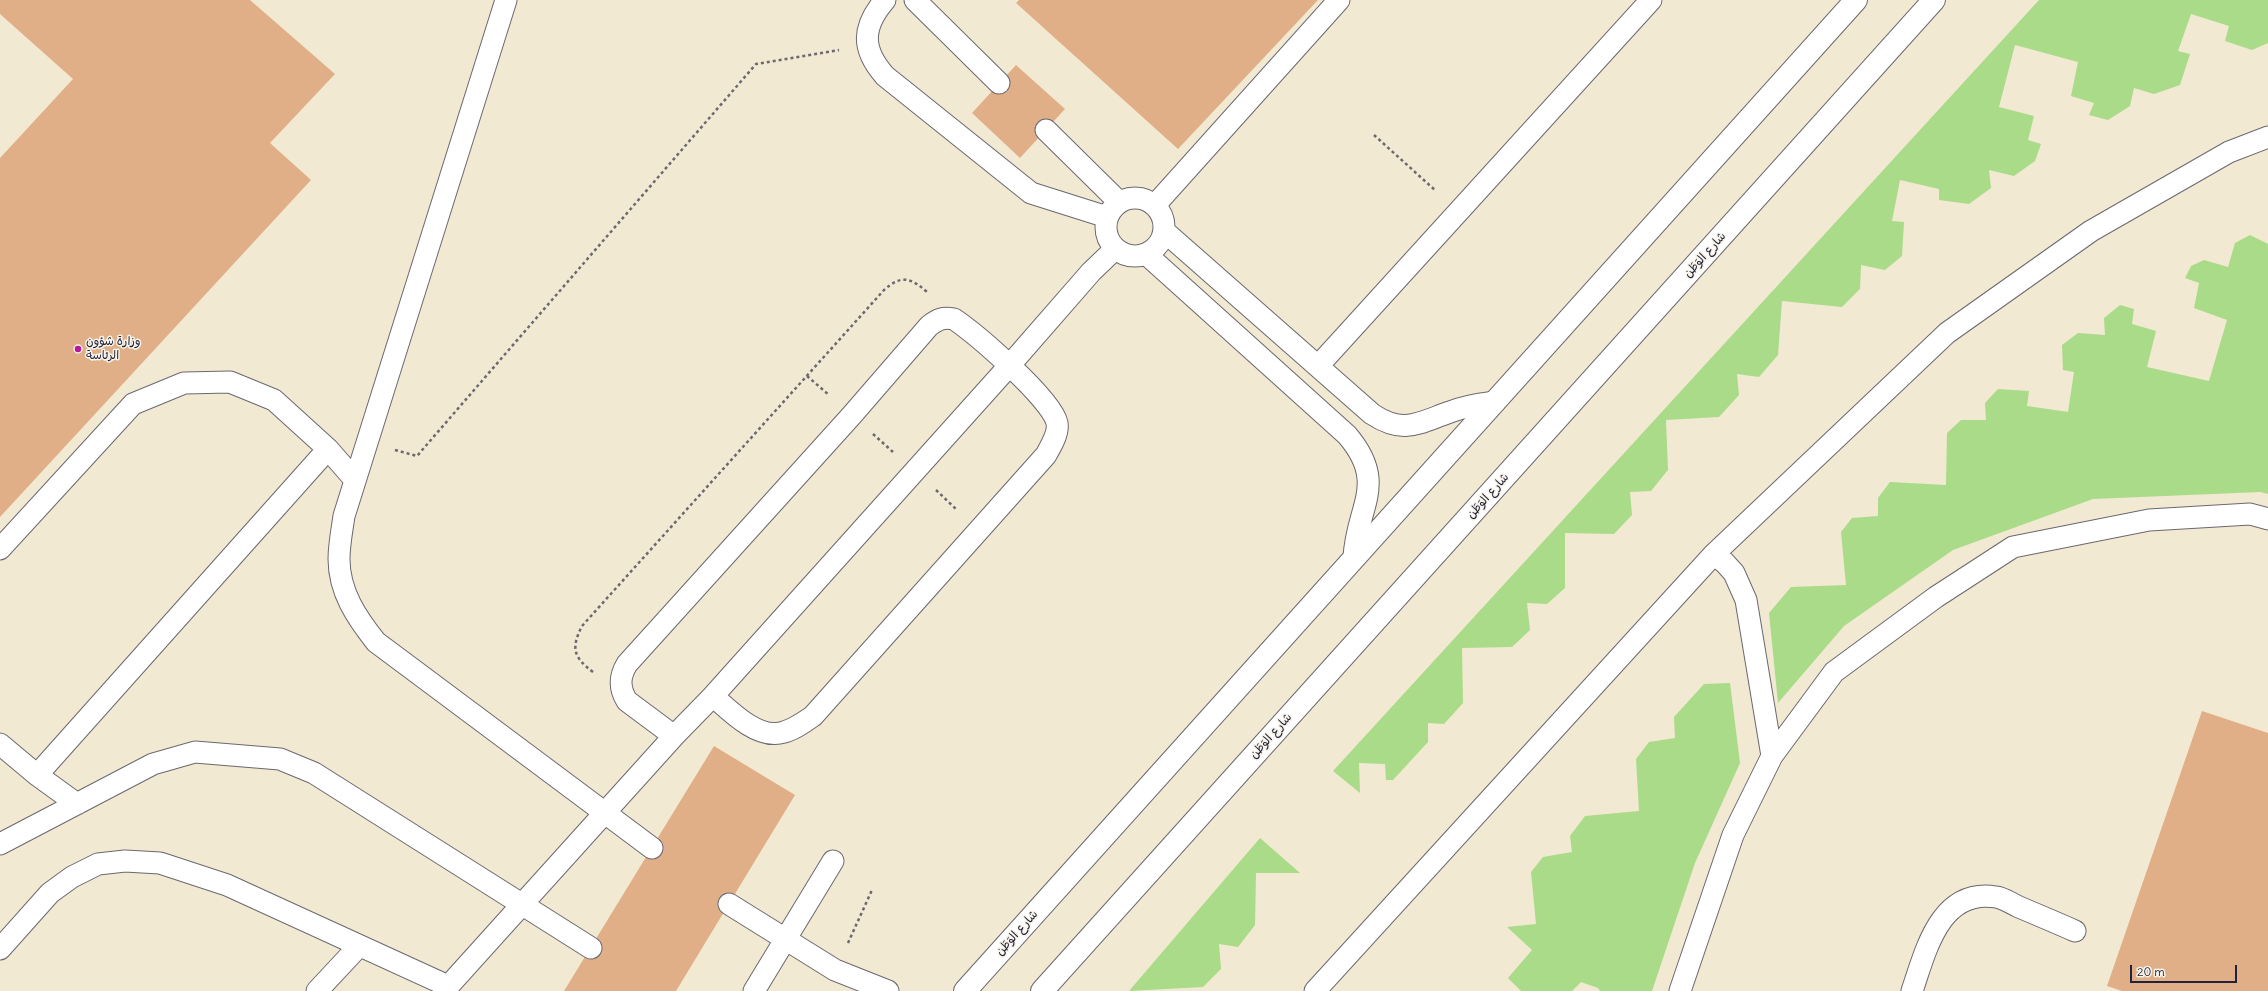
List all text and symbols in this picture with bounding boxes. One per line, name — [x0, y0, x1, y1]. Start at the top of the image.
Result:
street label: شارع الوَطَن — [1681, 229, 1729, 281]
place label: وزارة شؤون الرئاسة — [86, 335, 140, 363]
marker: وزارة شؤون الرئاسة — [73, 344, 83, 354]
street label: شارع الوَطَن — [1464, 470, 1512, 522]
street label: شارع الوَطَن — [1247, 710, 1295, 762]
street label: شارع الوَطَن — [993, 907, 1041, 959]
scale bar — [2132, 957, 2239, 983]
text: 20 m — [2137, 964, 2165, 979]

